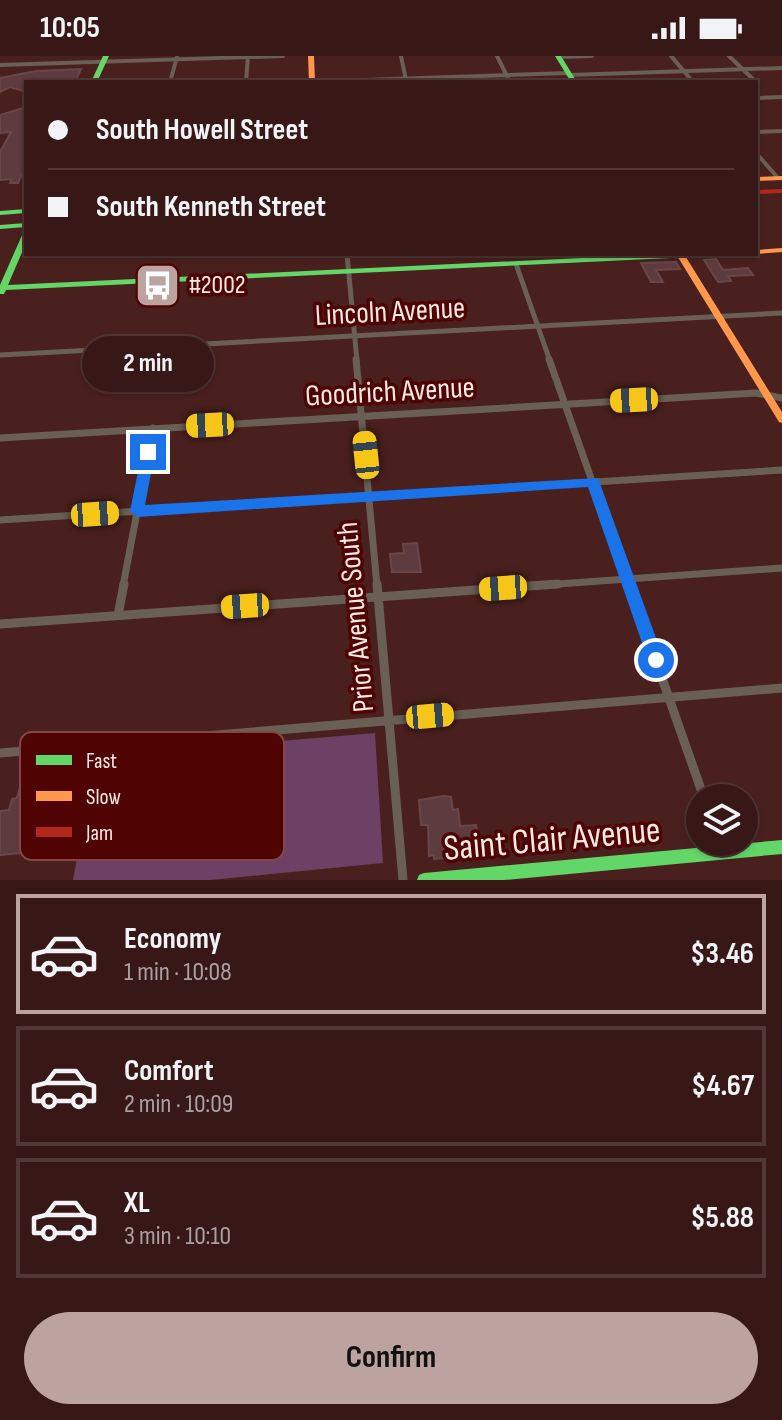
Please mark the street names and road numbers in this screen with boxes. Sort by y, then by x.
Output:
street label: Lincoln Avenue [314,290,466,334]
street label: Goodrich Avenue [304,370,476,414]
street label: Prior Avenue South [330,520,382,714]
street label: Saint Clair Avenue [442,809,662,871]

